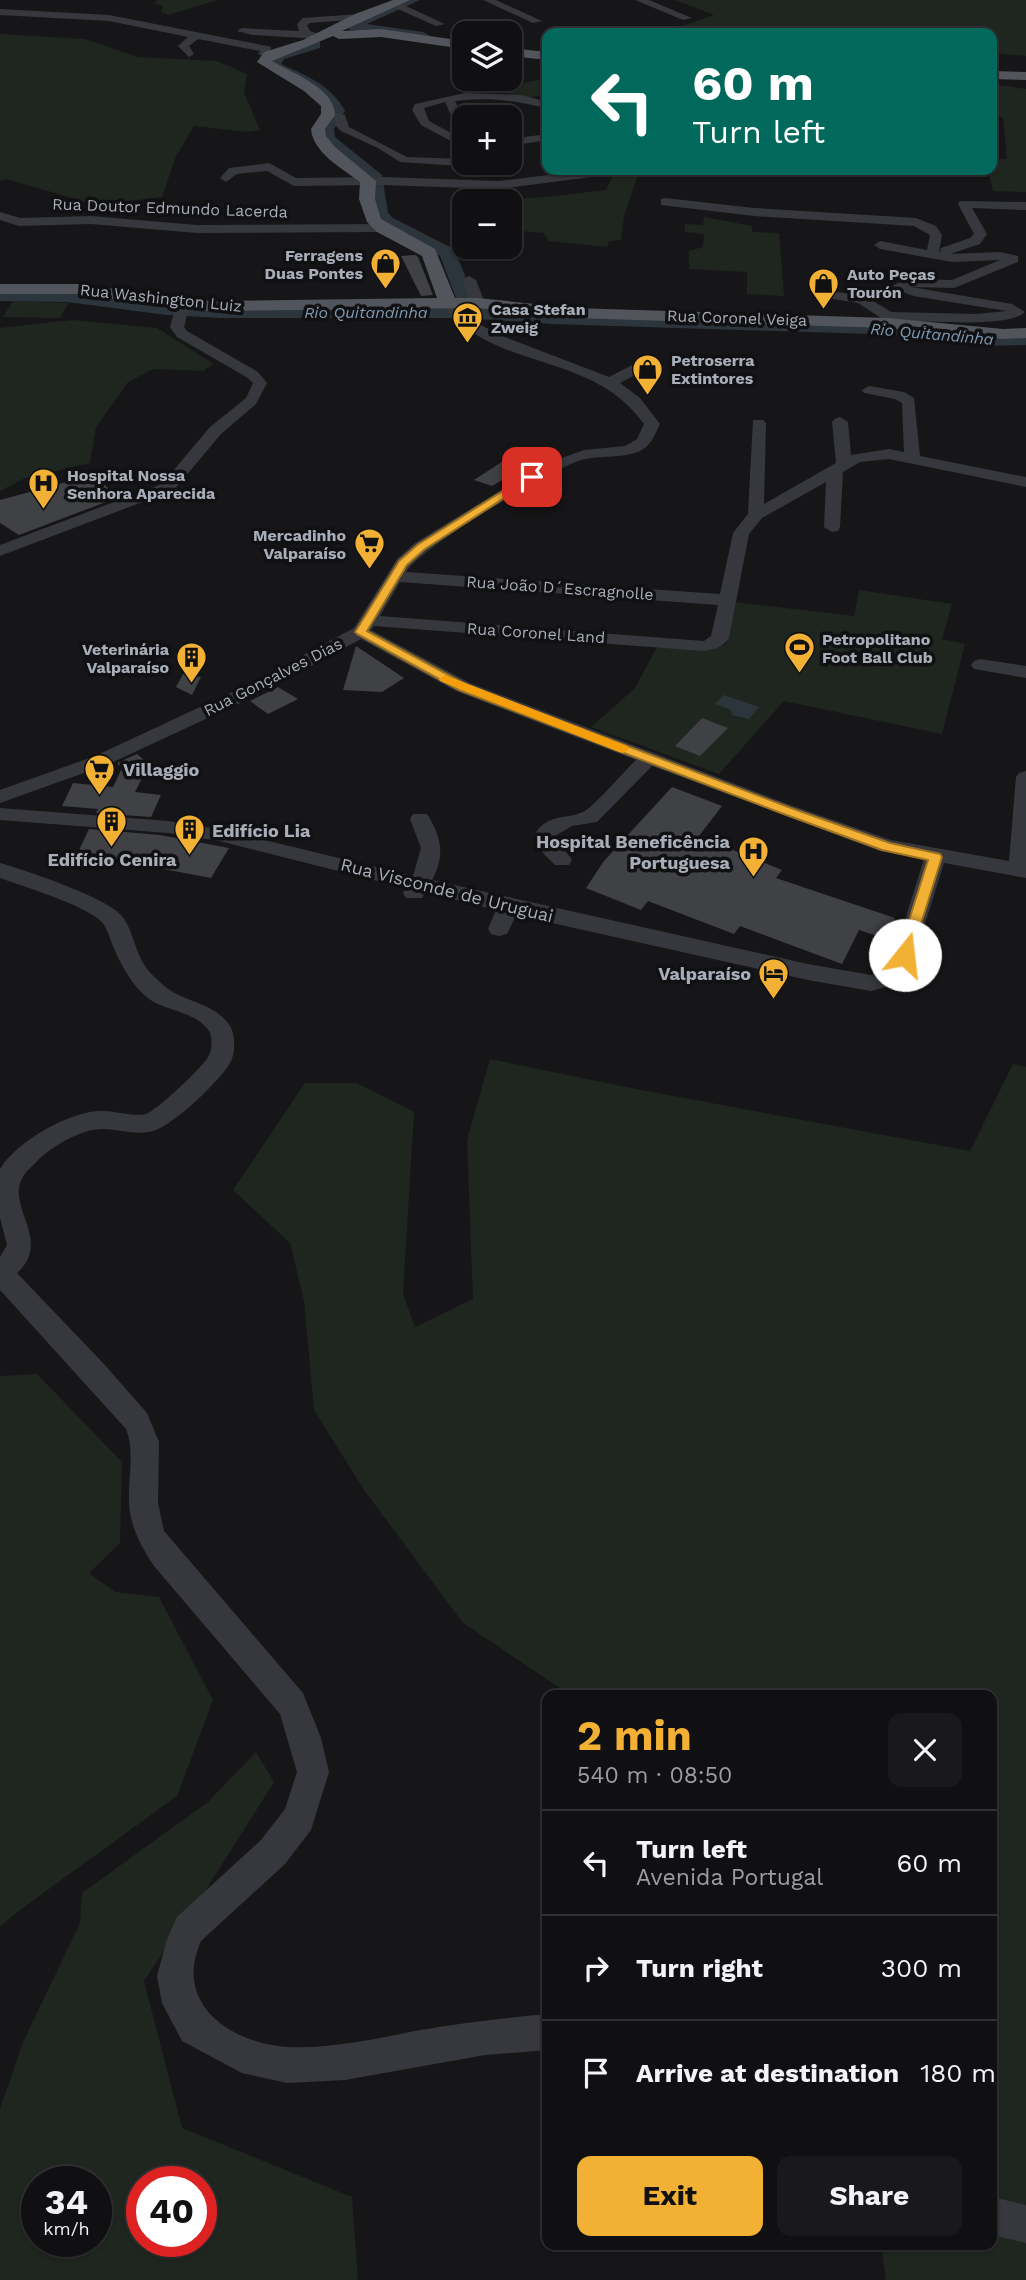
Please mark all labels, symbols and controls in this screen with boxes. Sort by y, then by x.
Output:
map controls [452,21,522,259]
button: layers [452,21,522,91]
text: 60 m [692,54,814,112]
icon: left [577,56,668,147]
button: + [452,105,522,175]
text: Turn left [692,113,825,151]
button: − [452,189,522,259]
street label: Rua Doutor Edmundo Lacerda [52,194,288,222]
place label: Ferragens Duas Pontes [265,246,363,283]
shop icon: Ferragens Duas Pontes [369,247,403,291]
place label: Auto Peças Tourón [847,265,936,302]
shop icon: Auto Peças Tourón [807,266,841,310]
street label: Rua Washington Luiz [79,280,243,316]
place label: Casa Stefan Zweig [491,300,586,337]
museum icon: Casa Stefan Zweig [451,301,485,345]
water label: Rio Quitandinha [304,303,428,322]
street label: Rua Coronel Veiga [667,306,807,330]
water label: Rio Quitandinha [870,319,994,349]
place label: Petroserra Extintores [671,351,755,388]
shop icon: Petroserra Extintores [631,352,665,396]
pin [502,447,562,507]
icon: arrive [513,458,551,496]
place label: Hospital Nossa Senhora Aparecida [67,466,216,503]
hospital icon: Hospital Nossa Senhora Aparecida [27,467,61,511]
place label: Mercadinho Valparaíso [253,526,346,563]
supermarket icon: Mercadinho Valparaíso [352,527,386,571]
street label: Rua João D´Escragnolle [466,572,654,604]
street label: Rua Coronel Land [466,619,606,647]
place label: Petropolitano Foot Ball Club [822,630,933,667]
sports icon: Petropolitano Foot Ball Club [782,631,816,675]
street label: Rua Gonçalves Dias [201,634,345,720]
place label: Veterinária Valparaíso [82,640,170,677]
building icon: Veterinária Valparaíso [175,641,209,685]
supermarket icon: Villaggio [83,752,117,796]
place label: Villaggio [123,759,199,780]
building icon: Edifício Cenira [95,804,129,848]
building icon: Edifício Lia [172,813,206,857]
place label: Edifício Lia [212,820,311,841]
place label: Hospital Beneficência Portuguesa [536,831,731,873]
hospital icon: Hospital Beneficência Portuguesa [736,834,770,878]
place label: Edifício Cenira [48,849,177,870]
street label: Rua Visconde de Uruguai [338,853,556,927]
position arrow [868,918,942,992]
hotel icon: Valparaíso [757,956,791,1000]
place label: Valparaíso [658,963,751,984]
text: 2 min [577,1711,692,1760]
button: close [888,1713,962,1787]
text: 540 m · 08:50 [577,1762,732,1789]
text: Turn left [636,1834,747,1864]
icon: left [577,1844,615,1882]
text: 60 m [896,1848,962,1878]
text: Avenida Portugal [636,1864,823,1891]
icon: right [577,1949,615,1987]
text: Turn right [636,1953,763,1983]
text: 300 m [881,1953,962,1983]
icon: arrive [577,2054,615,2092]
text: Arrive at destination [636,2058,899,2088]
text: 180 m [920,2058,996,2088]
button: Exit [577,2156,763,2236]
button: Share [777,2156,962,2236]
speed limit sign: 40 [126,2166,217,2257]
text: 34 [45,2181,88,2223]
text: km/h [43,2218,90,2239]

